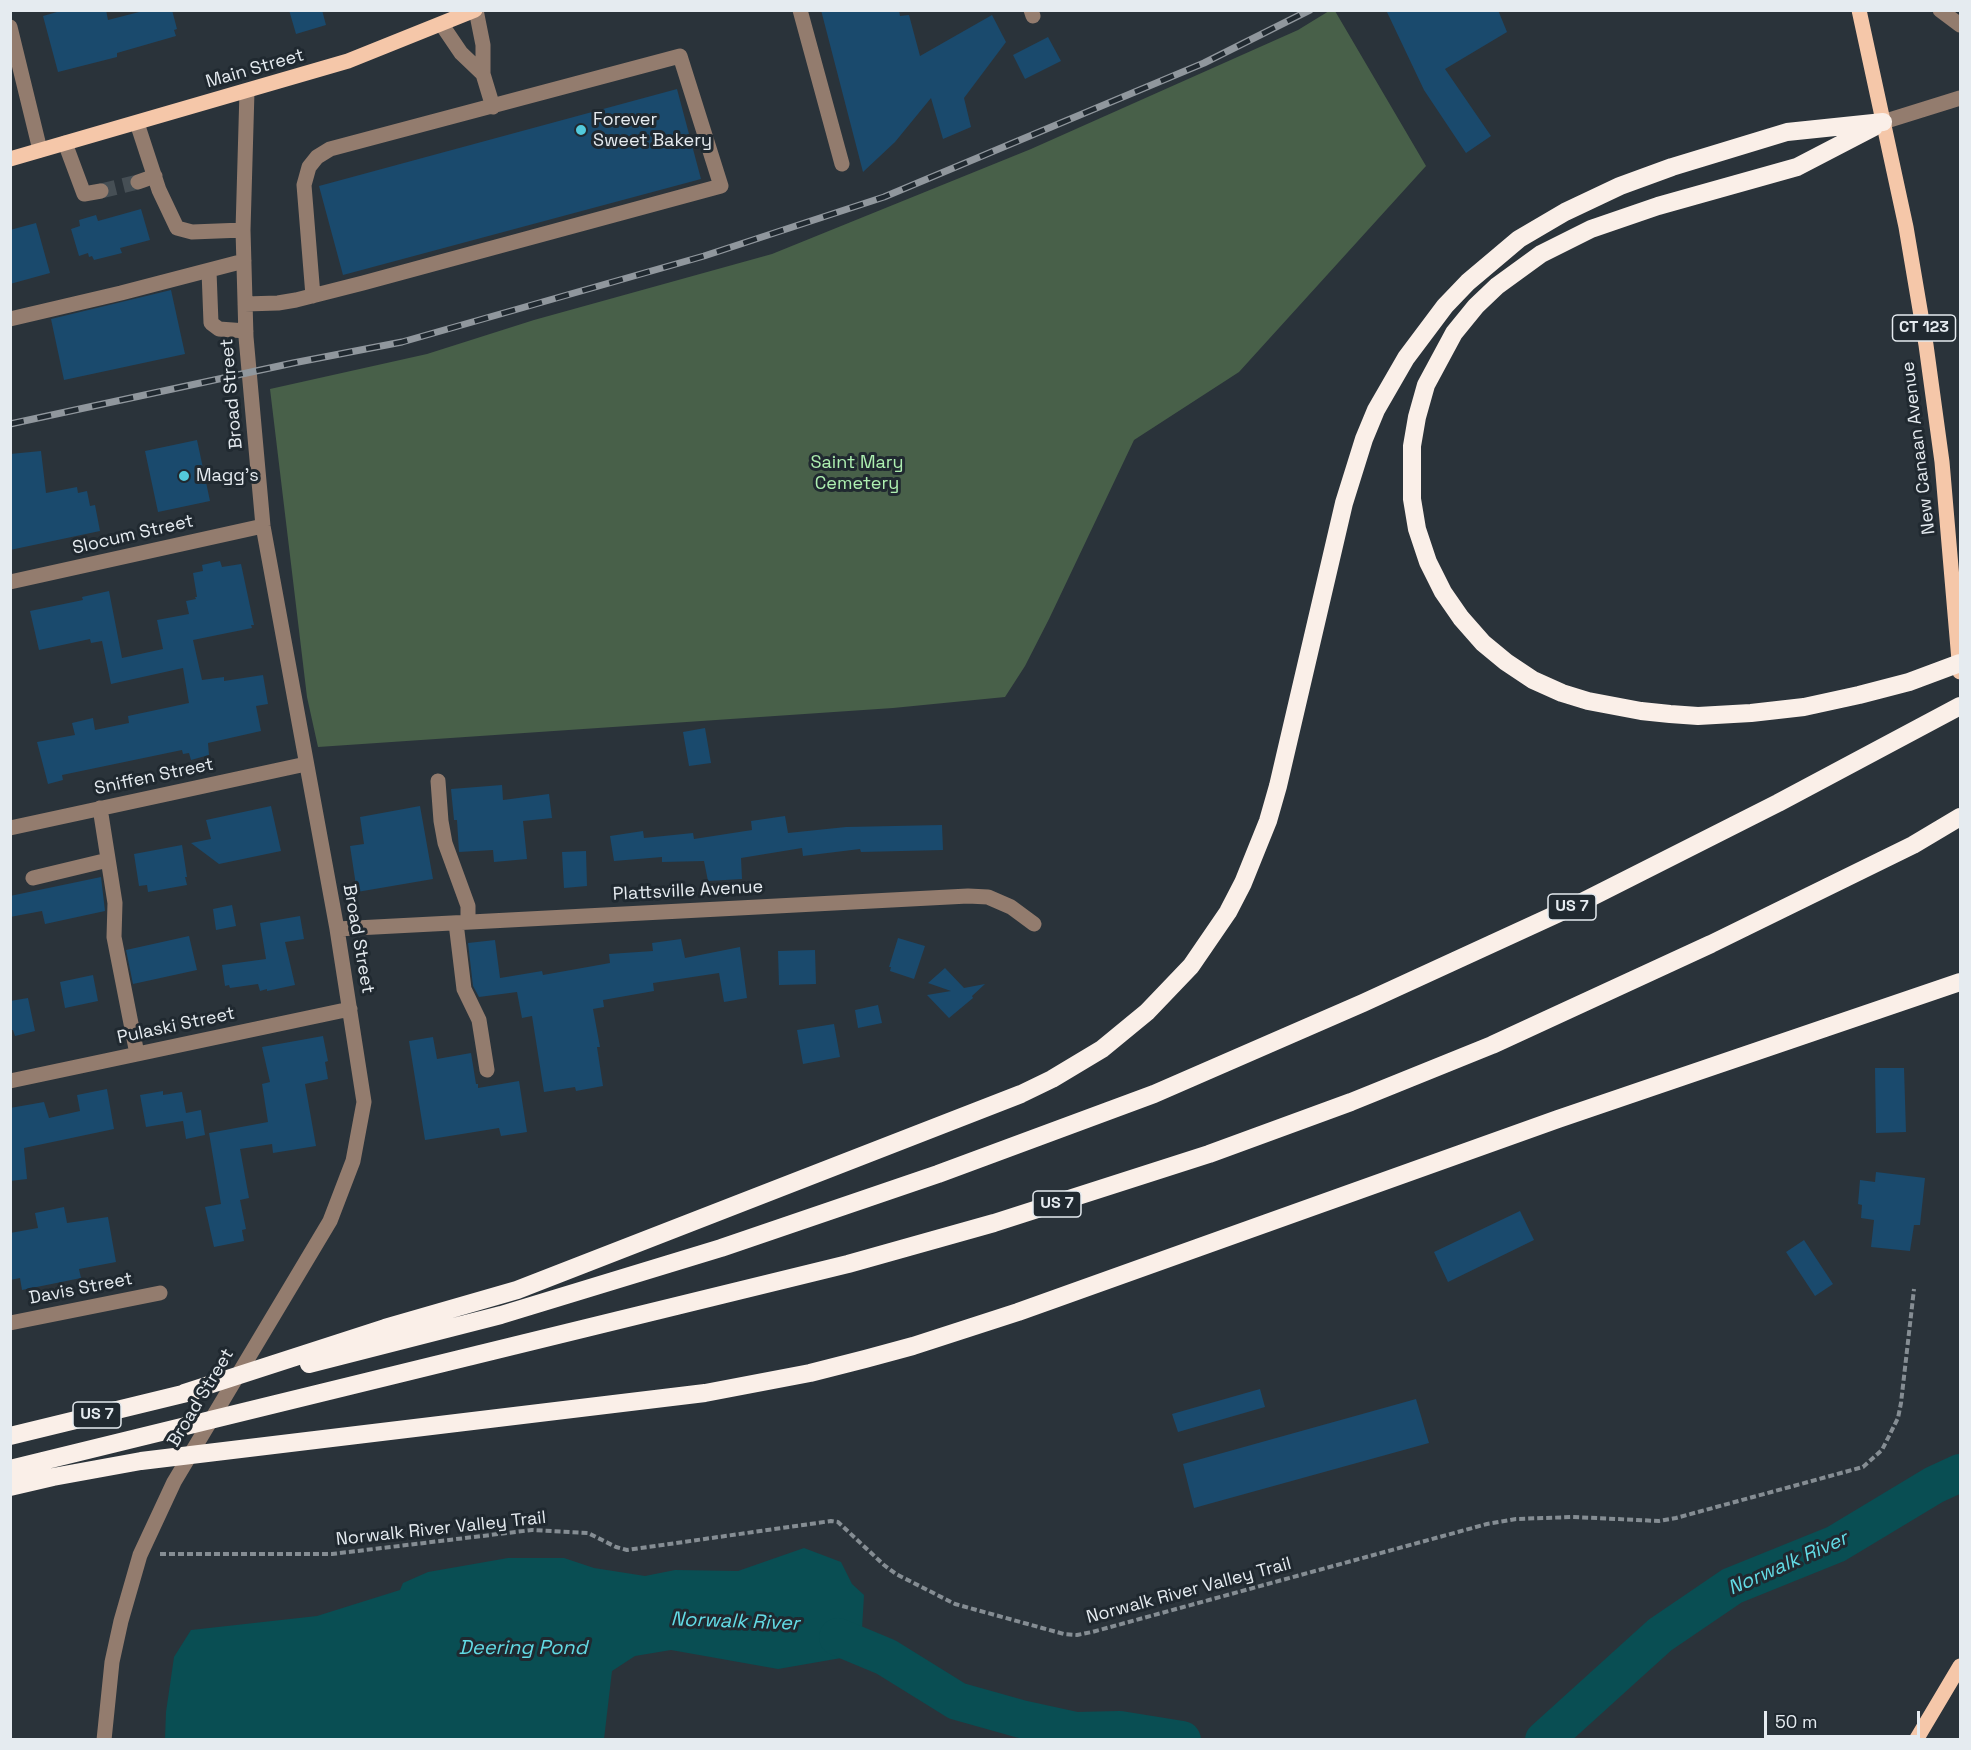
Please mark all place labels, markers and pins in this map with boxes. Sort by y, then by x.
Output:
place label: Forever Sweet Bakery [593,109,712,152]
marker: Forever Sweet Bakery [574,123,588,137]
place label: Magg's [196,465,259,487]
marker: Magg's [177,469,191,483]

